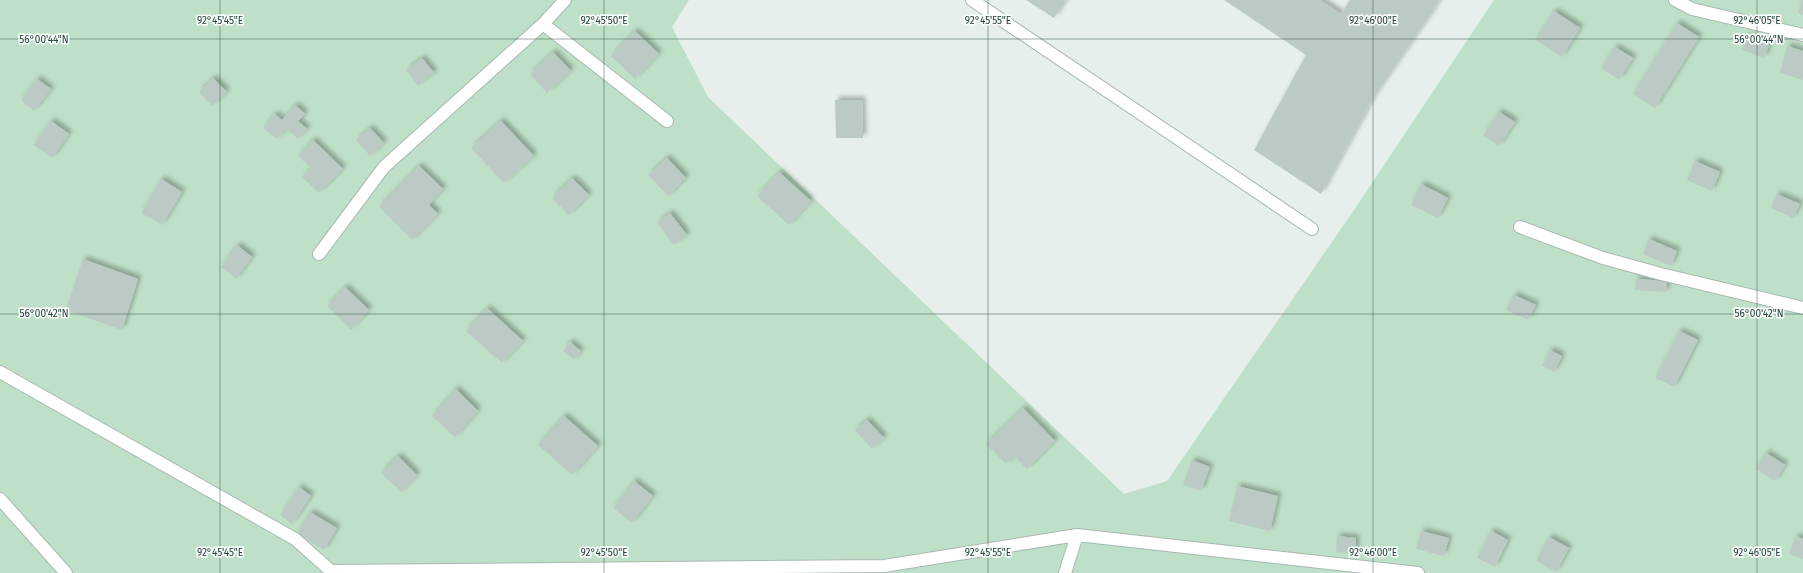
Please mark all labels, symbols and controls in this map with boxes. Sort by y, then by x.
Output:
text: 92°45'45"E [197,15,243,27]
text: 92°45'50"E [580,15,628,27]
text: 92°45'55"E [965,15,1011,27]
text: 92°46'00"E [1349,15,1397,27]
text: 92°46'05"E [1733,15,1781,27]
text: 56°00'44"N [19,34,69,46]
text: 56°00'44"N [1734,34,1784,46]
text: 56°00'42"N [19,308,69,320]
text: 56°00'42"N [1734,308,1784,320]
text: 92°45'45"E [197,547,243,559]
text: 92°45'50"E [580,547,628,559]
text: 92°45'55"E [965,547,1011,559]
text: 92°46'00"E [1349,547,1397,559]
text: 92°46'05"E [1733,547,1781,559]

